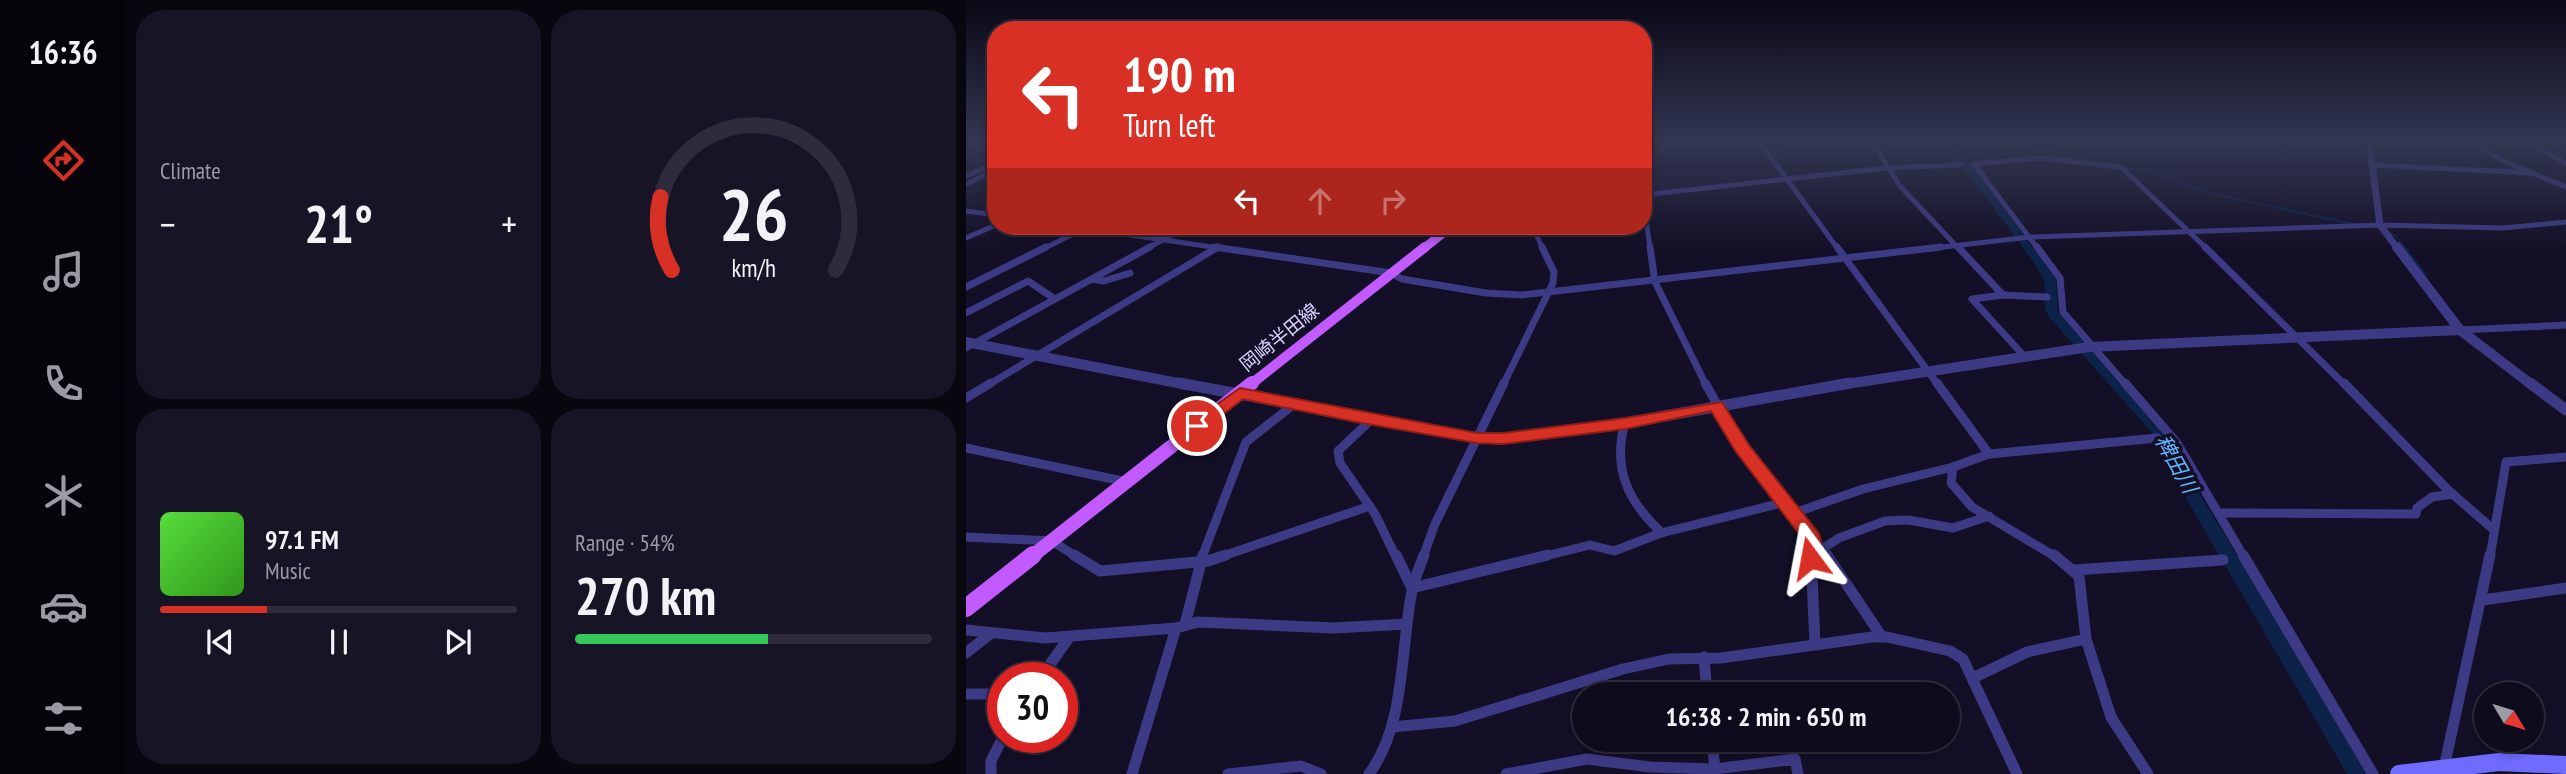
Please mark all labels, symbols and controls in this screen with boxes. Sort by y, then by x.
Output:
text: 16:36 [28,31,98,73]
text: 190 m [1123,42,1236,106]
icon: left [1008,49,1099,140]
text: Turn left [1123,104,1215,146]
icon: directions [39,136,88,185]
text: Climate [160,156,221,185]
text: 26 [719,167,788,261]
icon: left [1228,182,1266,220]
icon: ahead [1301,182,1339,220]
icon: right [1374,182,1412,220]
text: 21° [304,190,373,257]
text: − [160,199,176,248]
text: + [501,199,517,248]
icon: music [39,247,88,296]
text: km/h [731,252,776,284]
street label: 岡崎半田線 [1235,298,1323,376]
icon: phone [39,359,88,408]
pin [1167,396,1227,456]
icon: arrive [1178,407,1216,445]
water label: 稗田川 [2149,430,2204,500]
icon: climate [39,471,88,520]
position arrow [1773,521,1847,595]
text: 97.1 FM [265,523,339,556]
text: Range · 54% [575,528,675,557]
text: Music [265,556,311,585]
text: 270 km [575,562,716,629]
icon: car [39,582,88,631]
icon: previous [201,623,239,661]
icon: pause [320,623,358,661]
icon: next [439,623,477,661]
speed limit sign: 30 [987,662,1078,753]
north arrow [2474,682,2544,752]
map controls [2474,682,2544,752]
icon: filters [39,694,88,743]
text: 16:38 · 2 min · 650 m [1666,700,1866,733]

